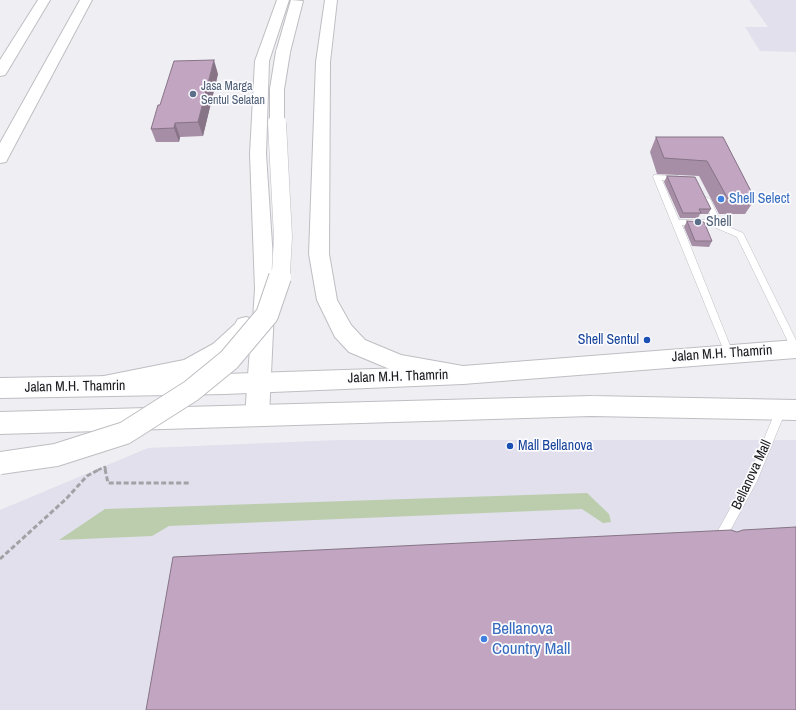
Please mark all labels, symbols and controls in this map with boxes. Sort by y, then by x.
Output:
place label: Jasa Marga Sentul Selatan [201,80,265,108]
marker: Jasa Marga Sentul Selatan [188,89,198,99]
place label: Shell Select [729,191,790,207]
marker: Shell Select [716,194,726,204]
place label: Shell [706,214,732,230]
marker: Shell [693,217,703,227]
place label: Shell Sentul [578,332,639,348]
marker: Shell Sentul [642,335,652,345]
street label: Jalan M.H. Thamrin [671,342,773,366]
street label: Jalan M.H. Thamrin [347,367,449,387]
street label: Jalan M.H. Thamrin [24,378,126,396]
place label: Mall Bellanova [518,438,593,454]
street label: Bellanova Mall [729,438,775,512]
marker: Mall Bellanova [505,441,515,451]
place label: Bellanova Country Mall [492,619,570,659]
marker: Bellanova Country Mall [479,634,489,644]

